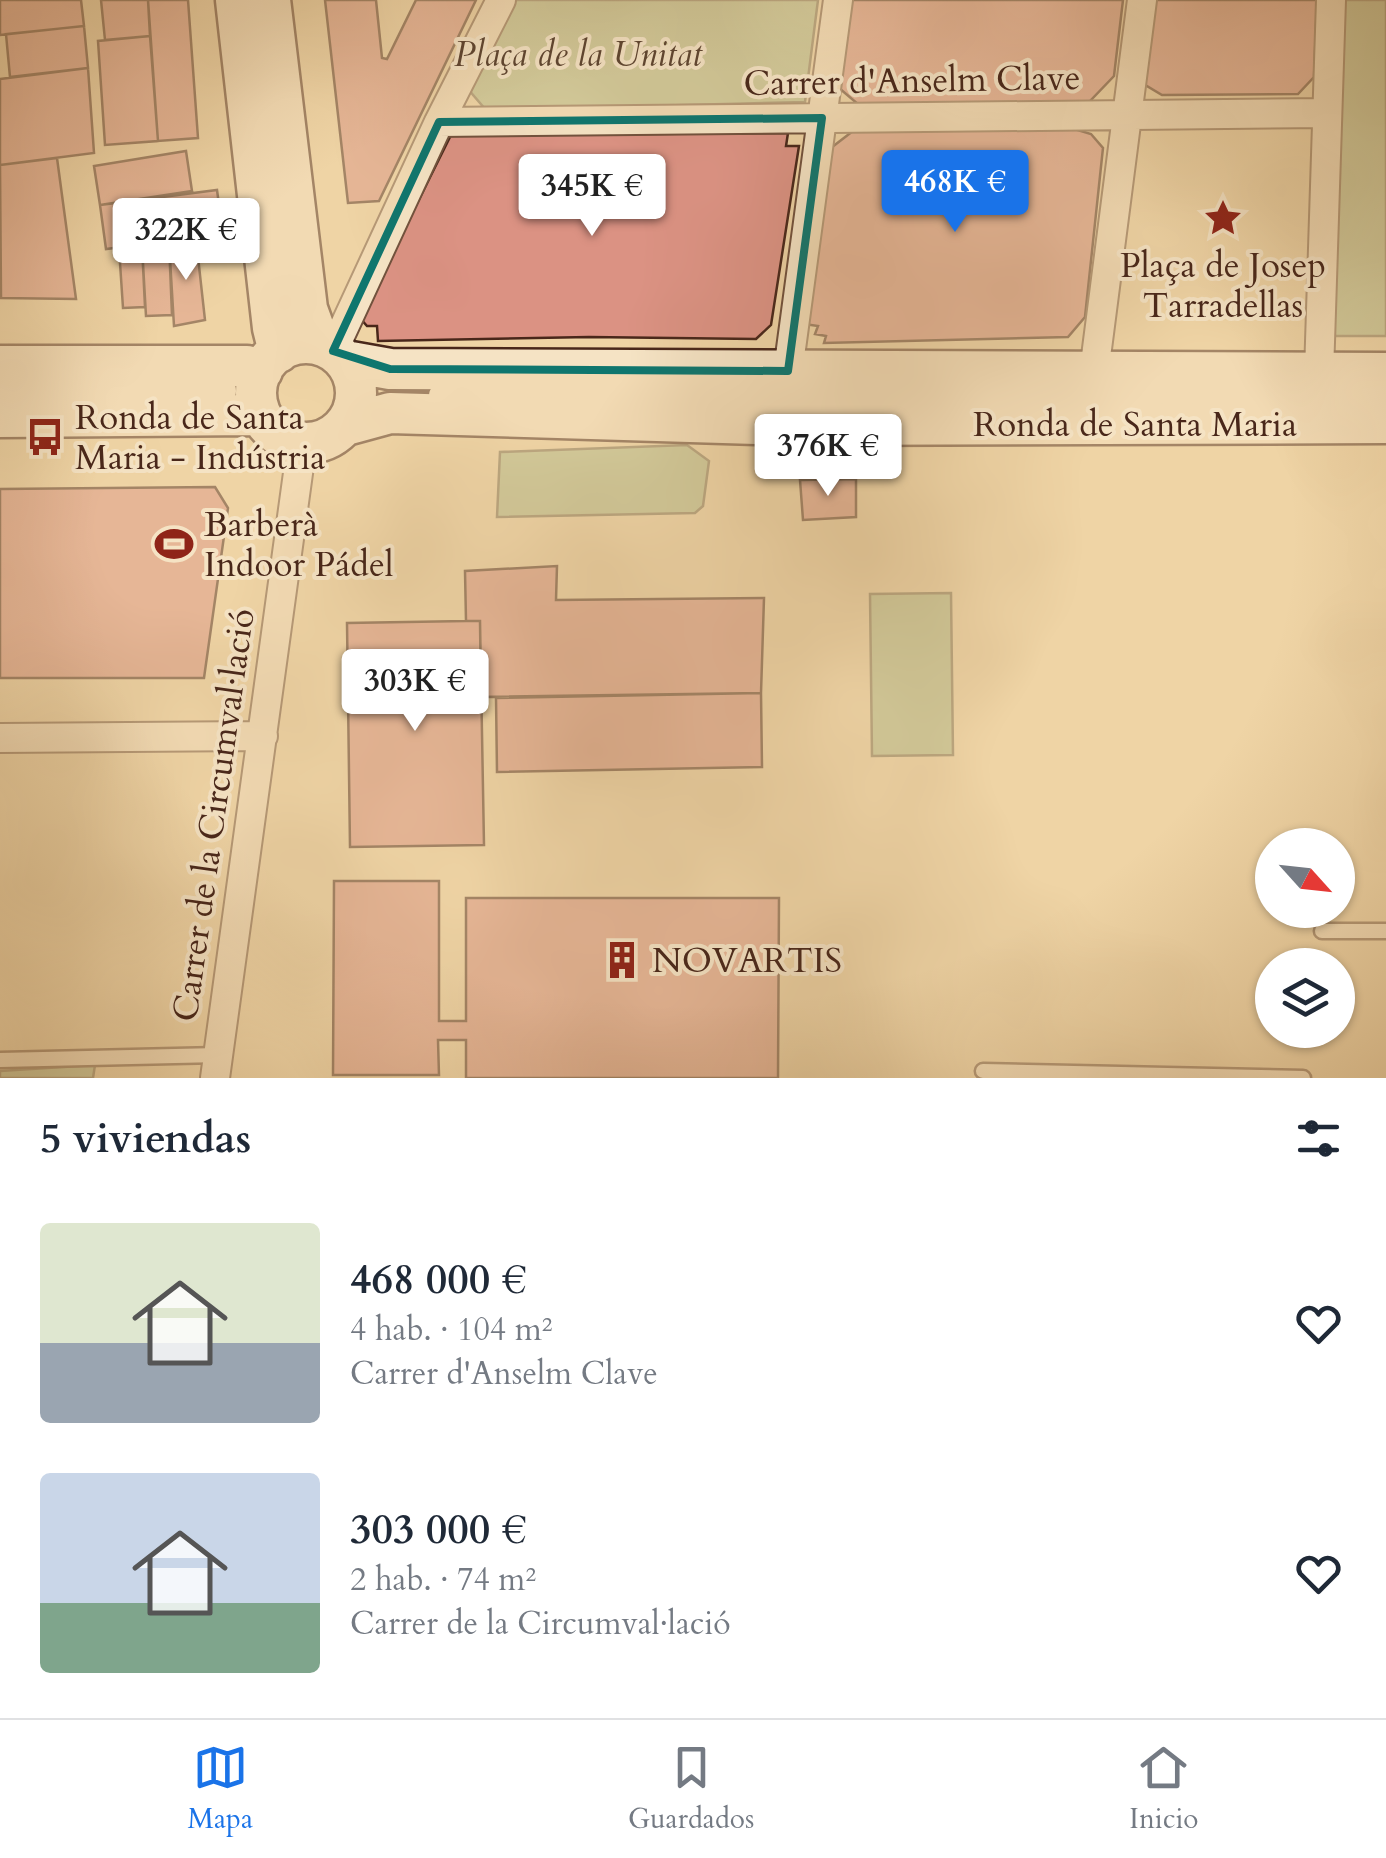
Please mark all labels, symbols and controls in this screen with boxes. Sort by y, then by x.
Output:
park label: Plaça de la Unitat [454,31,703,79]
street label: Carrer d'Anselm Clave [743,54,1081,108]
pin: 468K € [874,150,1036,235]
pin: 345K € [511,154,673,239]
text: 468K € [904,160,1006,204]
text: 345K € [541,164,643,208]
place icon: Plaça de Josep Tarradellas [1202,197,1244,239]
pin: 322K € [105,198,267,283]
text: 322K € [135,208,237,252]
place label: Plaça de Josep Tarradellas [1120,242,1326,330]
place label: Ronda de Santa Maria - Indústria [75,394,325,482]
street label: Ronda de Santa Maria [973,401,1297,449]
pin: 376K € [747,414,909,499]
bus stop icon: Ronda de Santa Maria - Indústria [24,416,66,458]
text: 376K € [777,424,879,468]
place label: Barberà Indoor Pádel [204,501,394,589]
sports icon: Barberà Indoor Pádel [153,523,195,565]
street label: Carrer de la Circumval·lació [161,606,267,1025]
pin: 303K € [334,649,496,734]
text: 303K € [364,659,466,703]
north arrow [1255,828,1355,928]
map controls [1255,828,1355,1048]
place label: NOVARTIS [652,937,842,985]
building icon: NOVARTIS [601,939,643,981]
button: layers [1255,948,1355,1048]
text: 5 viviendas [40,1110,251,1167]
icon: filters [1291,1111,1346,1166]
text: 468 000 € [350,1251,527,1308]
icon: home [120,1263,240,1383]
icon: heart [1291,1296,1346,1351]
text: 4 hab. · 104 m² [350,1308,553,1352]
text: Carrer d'Anselm Clave [350,1352,658,1396]
text: 303 000 € [350,1501,527,1558]
icon: home [120,1513,240,1633]
icon: heart [1291,1546,1346,1601]
text: 2 hab. · 74 m² [350,1558,536,1602]
text: Carrer de la Circumval·lació [350,1602,731,1646]
tab: Mapa [188,1740,253,1838]
tab: Guardados [628,1740,754,1838]
tab: Inicio [1129,1740,1198,1838]

